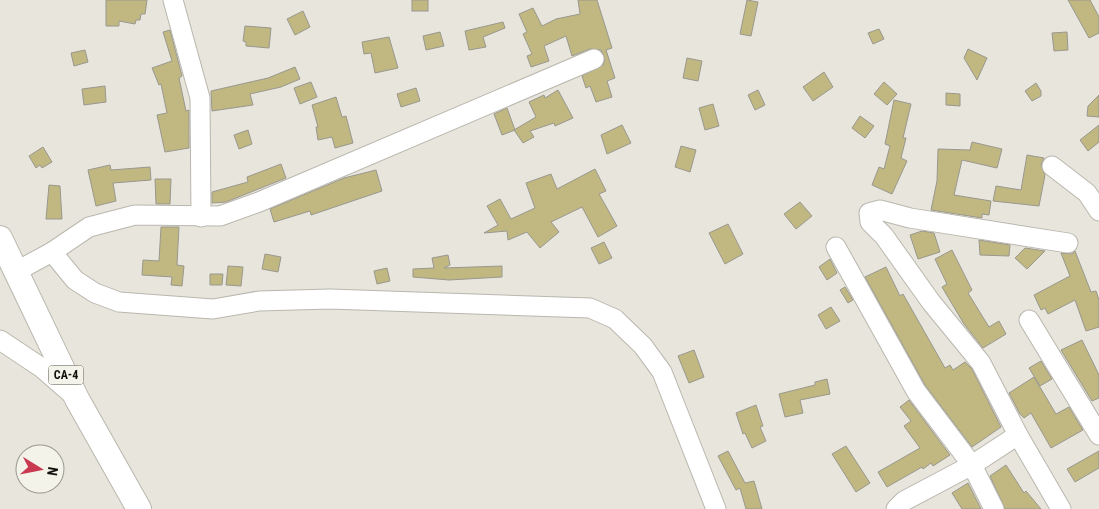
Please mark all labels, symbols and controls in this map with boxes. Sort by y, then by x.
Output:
road number: CA-4 [48,366,84,384]
north arrow [15,444,65,494]
text: N [44,466,61,477]

